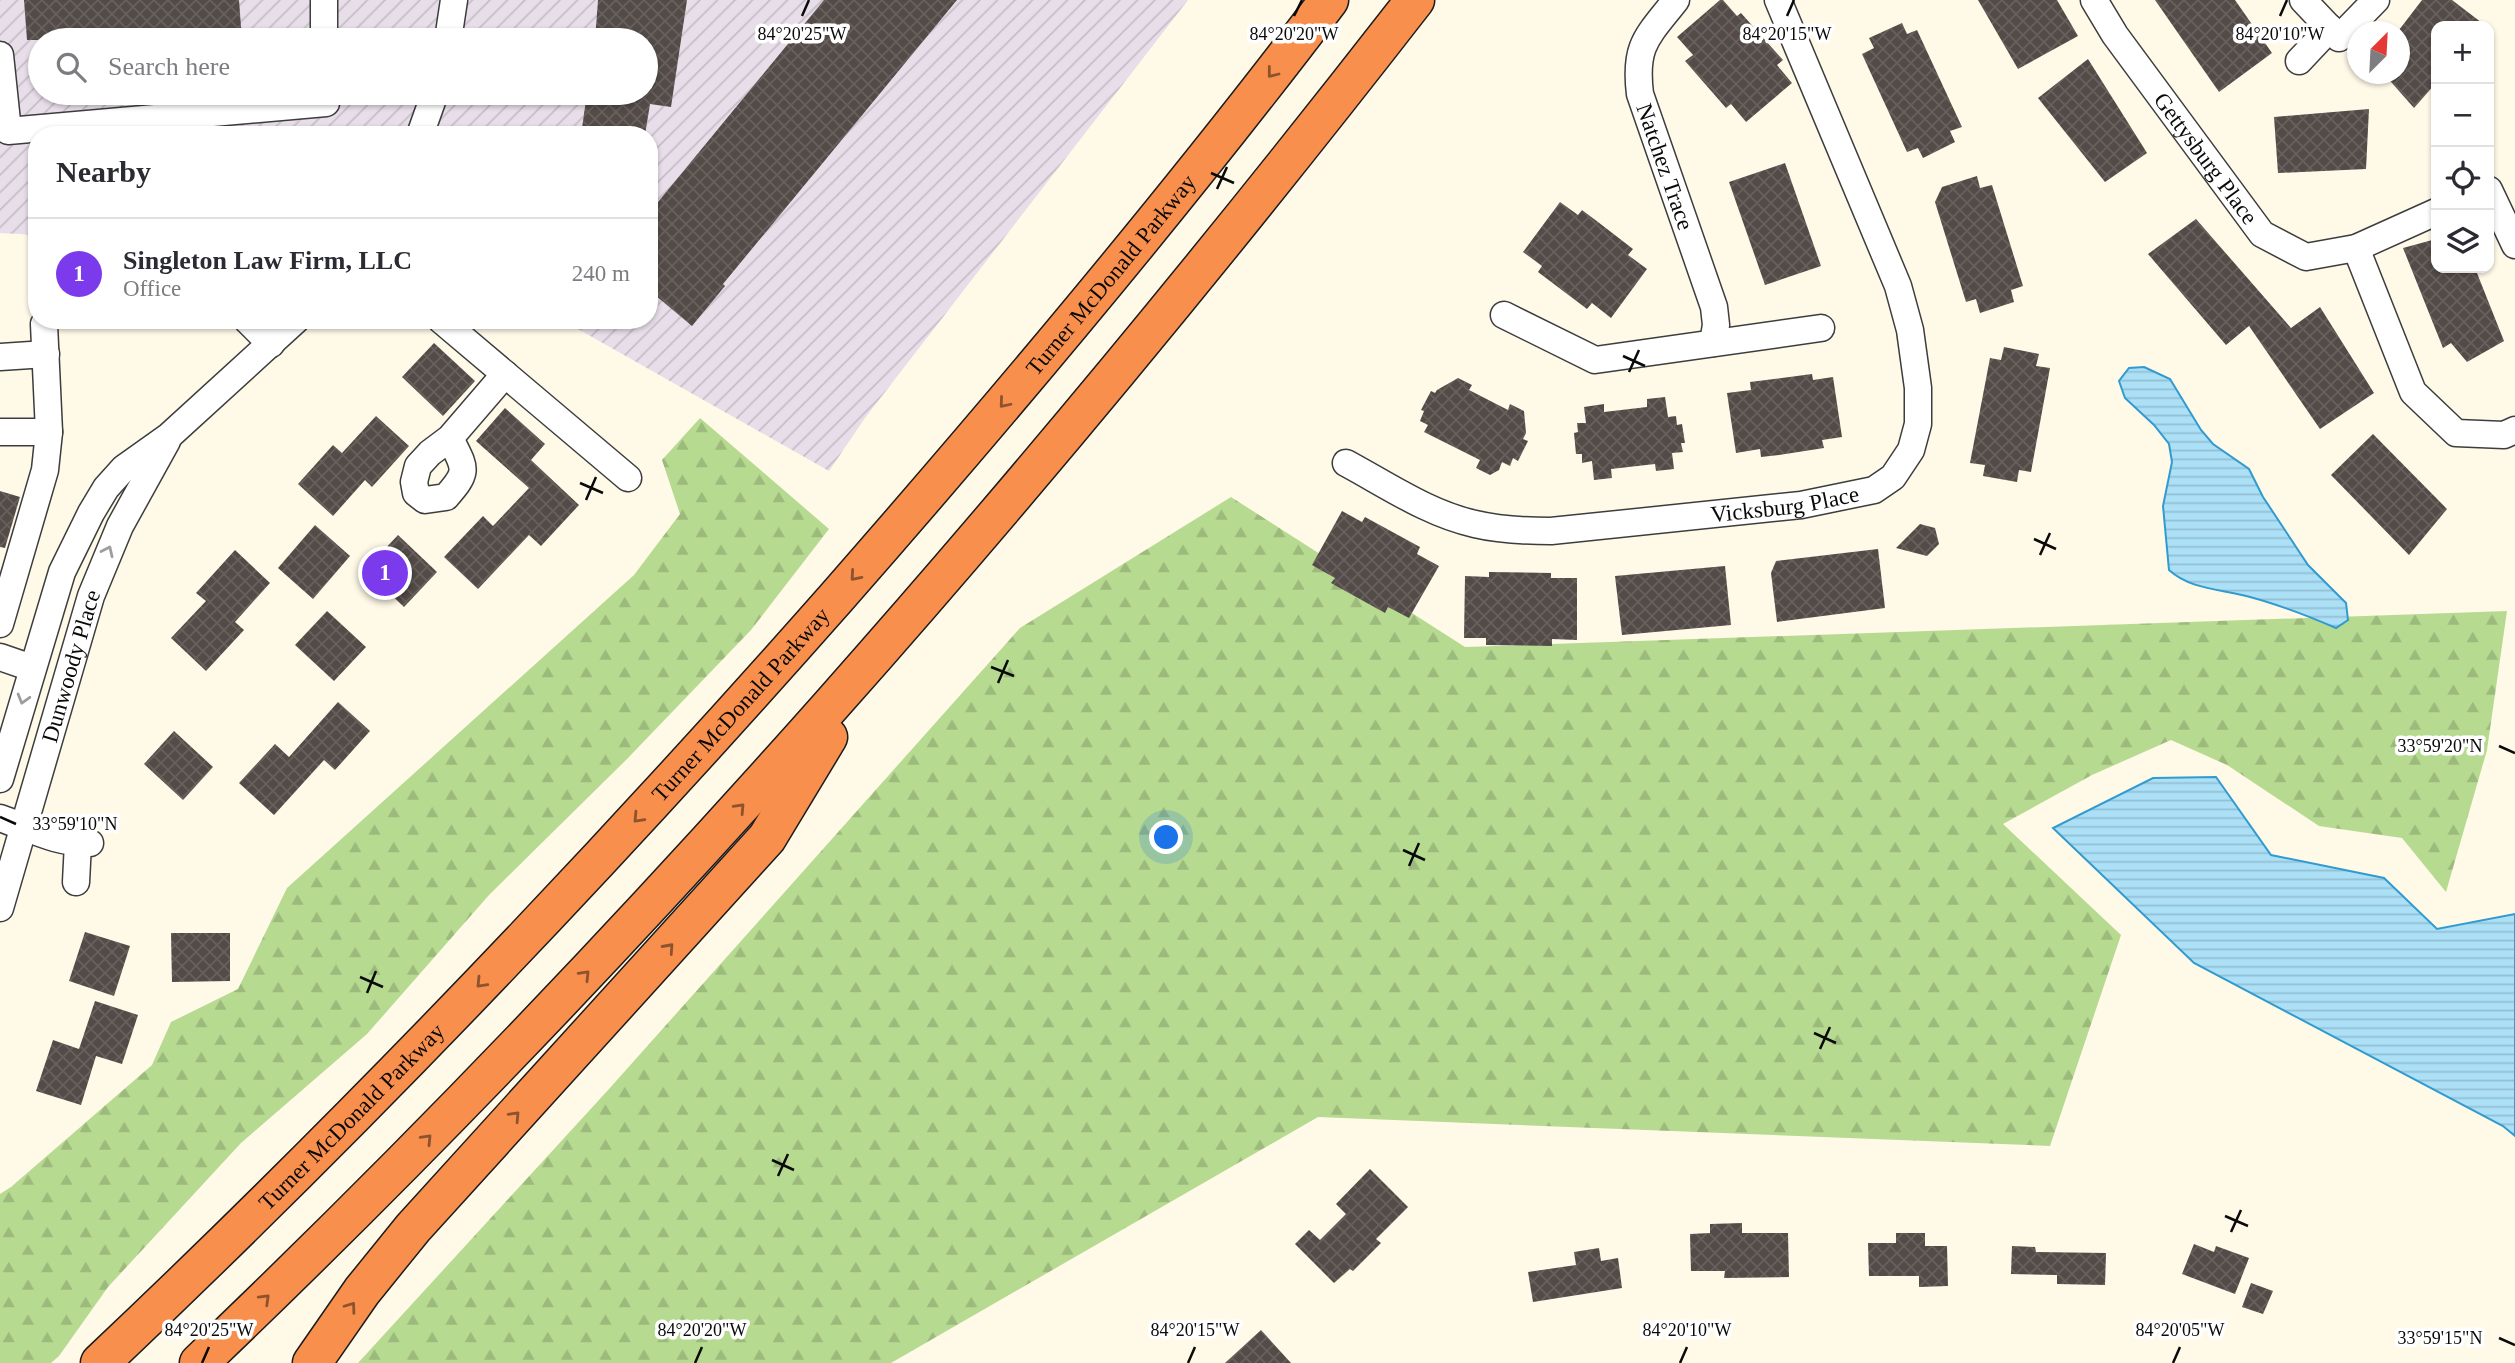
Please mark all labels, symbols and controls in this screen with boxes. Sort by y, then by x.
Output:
north arrow [2347,21,2410,84]
map controls [2431,21,2494,273]
button: + [2431,21,2494,84]
text: 84°20'25"W [758,24,846,44]
text: 84°20'20"W [1250,24,1338,44]
text: 84°20'15"W [1743,24,1831,44]
text: 84°20'10"W [2236,24,2324,44]
search box [28,28,658,105]
icon: search [52,48,90,86]
text: Search here [108,52,230,81]
one-way arrow [1268,66,1281,78]
button: − [2431,84,2494,147]
street label: Gettysburg Place [2149,87,2263,229]
street label: Natchez Trace [1632,100,1699,233]
button: locate [2431,147,2494,210]
text: Nearby [56,155,151,188]
street label: Turner McDonald Parkway [1021,169,1201,380]
button: layers [2431,210,2494,273]
text: Singleton Law Firm, LLC [123,246,412,275]
text: 1 [73,261,85,286]
text: 240 m [572,261,630,286]
text: Office [123,276,181,301]
one-way arrow [999,396,1012,408]
street label: Vicksburg Place [1709,481,1861,527]
one-way arrow [100,545,114,558]
pin: 1 [362,547,408,599]
one-way arrow [851,568,863,581]
street label: Dunwoody Place [36,586,105,745]
street label: Turner McDonald Parkway [647,602,835,806]
one-way arrow [17,693,32,705]
text: 33°59'20"N [2398,736,2482,756]
one-way arrow [732,803,744,816]
one-way arrow [633,810,646,823]
text: 33°59'10"N [33,814,117,834]
your location [1149,820,1183,854]
one-way arrow [661,943,673,956]
one-way arrow [576,970,589,983]
one-way arrow [477,975,490,988]
street label: Turner McDonald Parkway [254,1018,449,1215]
one-way arrow [507,1111,519,1124]
one-way arrow [419,1134,432,1147]
one-way arrow [257,1294,270,1307]
one-way arrow [343,1302,355,1315]
text: 84°20'25"W [165,1320,253,1340]
text: 84°20'20"W [658,1320,746,1340]
text: 84°20'15"W [1151,1320,1239,1340]
text: 84°20'10"W [1643,1320,1731,1340]
text: 84°20'05"W [2136,1320,2224,1340]
text: 33°59'15"N [2398,1328,2482,1348]

